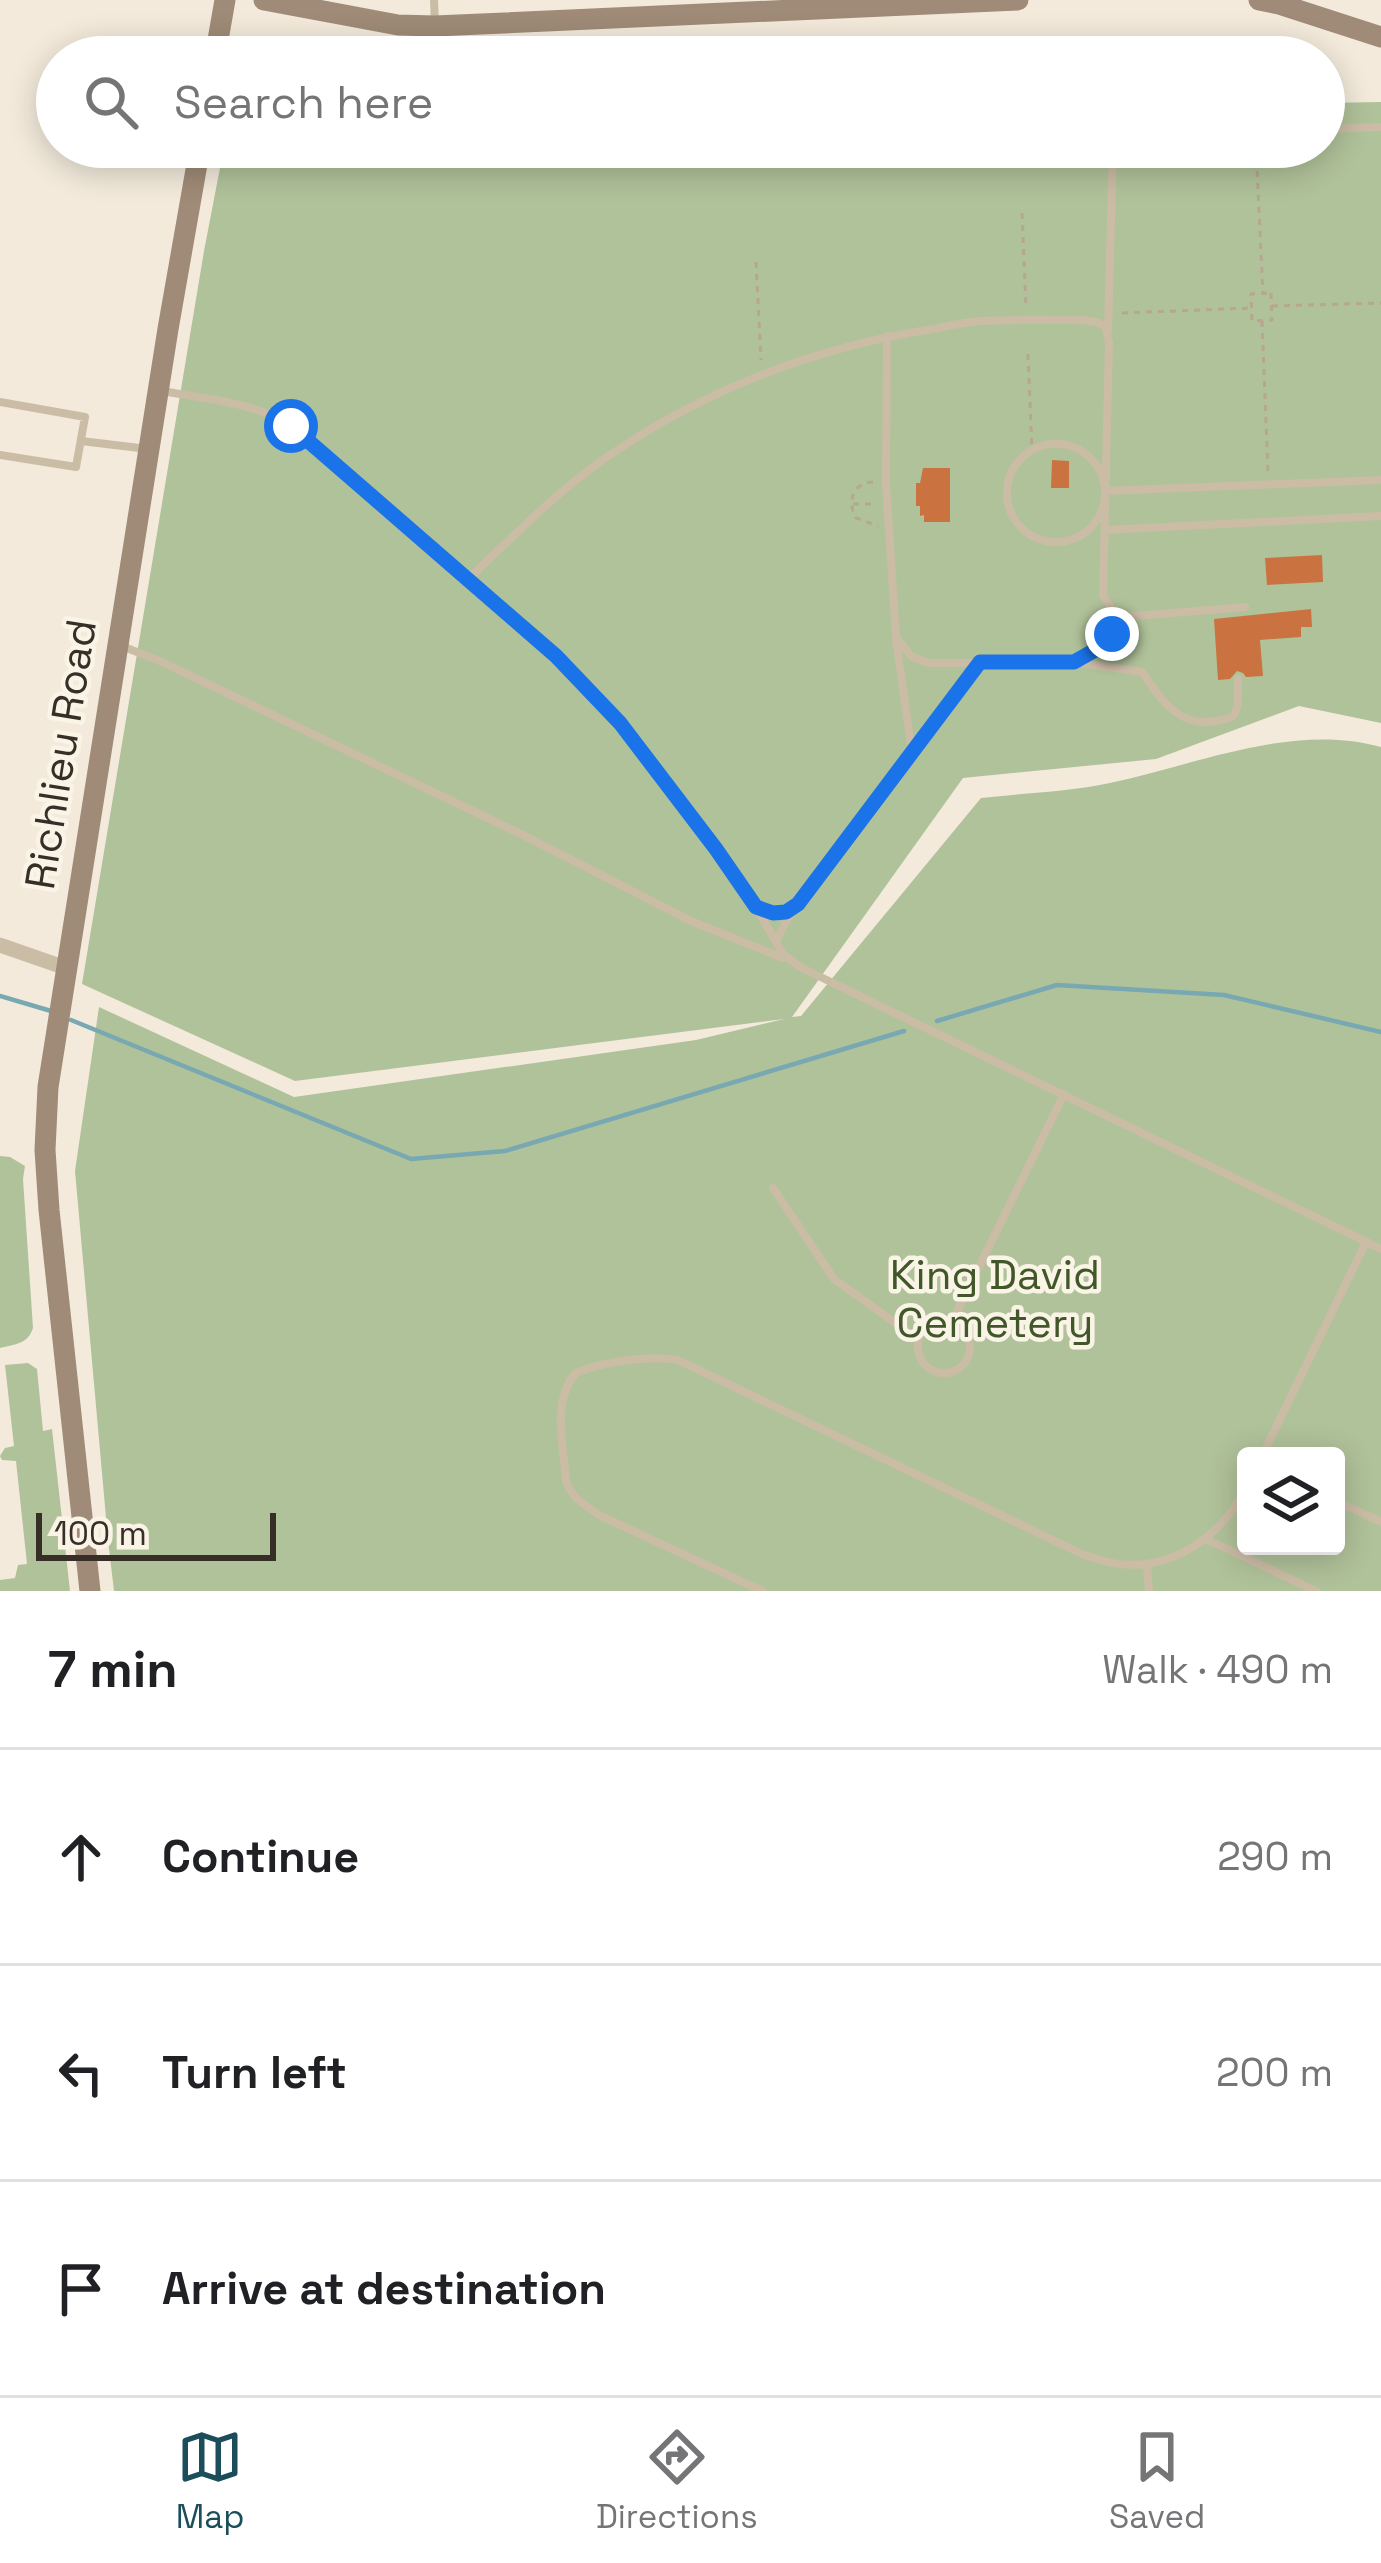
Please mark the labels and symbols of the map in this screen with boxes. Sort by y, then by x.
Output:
route start [264,399,318,453]
route end [1085,607,1139,661]
street label: Richlieu Road [13,615,108,893]
park label: King David Cemetery [890,1248,1100,1349]
scale bar [36,1507,276,1560]

